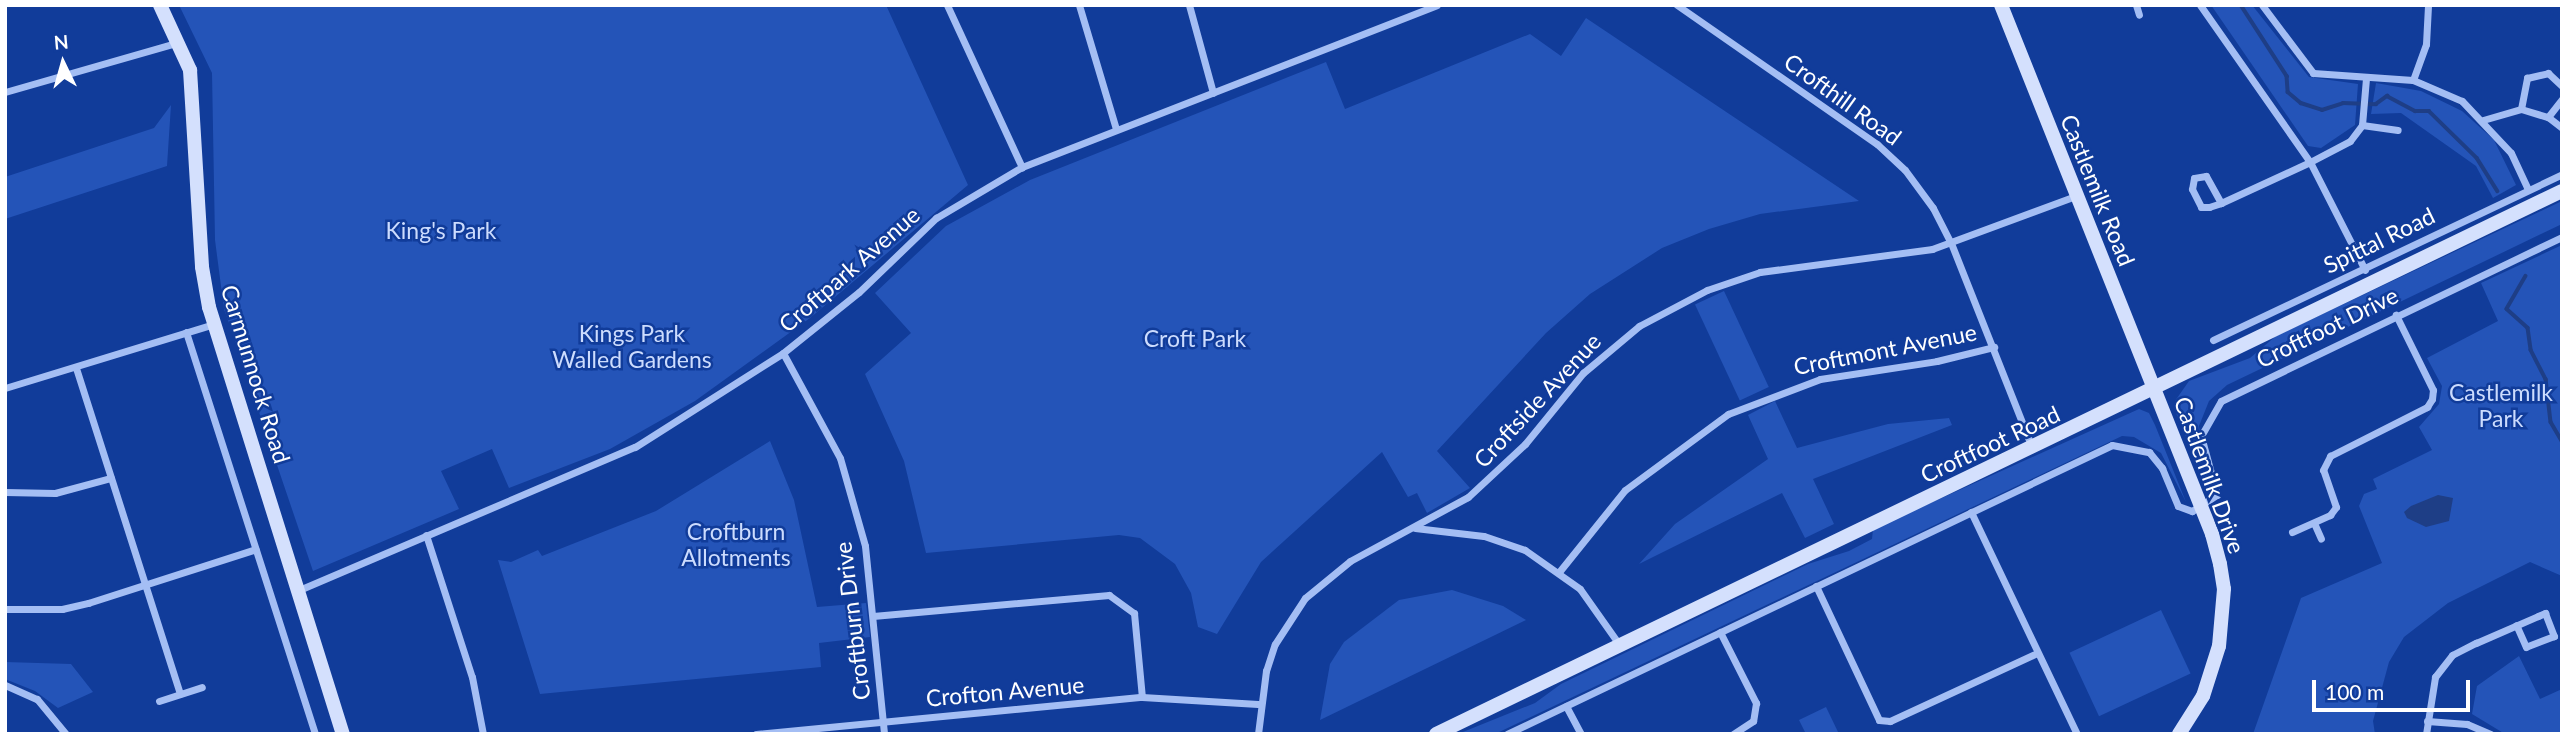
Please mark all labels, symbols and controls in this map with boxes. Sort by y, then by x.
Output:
north arrow [28,28,98,98]
text: N [53,29,69,54]
street label: Crofthill Road [1779,47,1907,151]
street label: Castlemilk Road [2055,110,2141,270]
street label: Croftpark Avenue [773,200,925,338]
street label: Spittal Road [2319,201,2439,279]
park label: King's Park [386,216,496,244]
street label: Carmunnock Road [216,281,296,467]
street label: Croftfoot Drive [2252,281,2402,373]
street label: Croftmont Avenue [1791,318,1979,380]
park label: Kings Park Walled Gardens [552,319,712,373]
park label: Croft Park [1144,324,1246,352]
street label: Croftside Avenue [1467,327,1607,473]
park label: Castlemilk Park [2449,378,2553,432]
street label: Castlemilk Drive [2169,393,2251,557]
street label: Croftfoot Road [1916,400,2064,488]
park label: Croftburn Allotments [681,517,791,571]
street label: Croftburn Drive [829,540,875,702]
scale bar [2315,666,2472,710]
street label: Crofton Avenue [924,670,1086,712]
text: 100 m [2325,679,2384,704]

